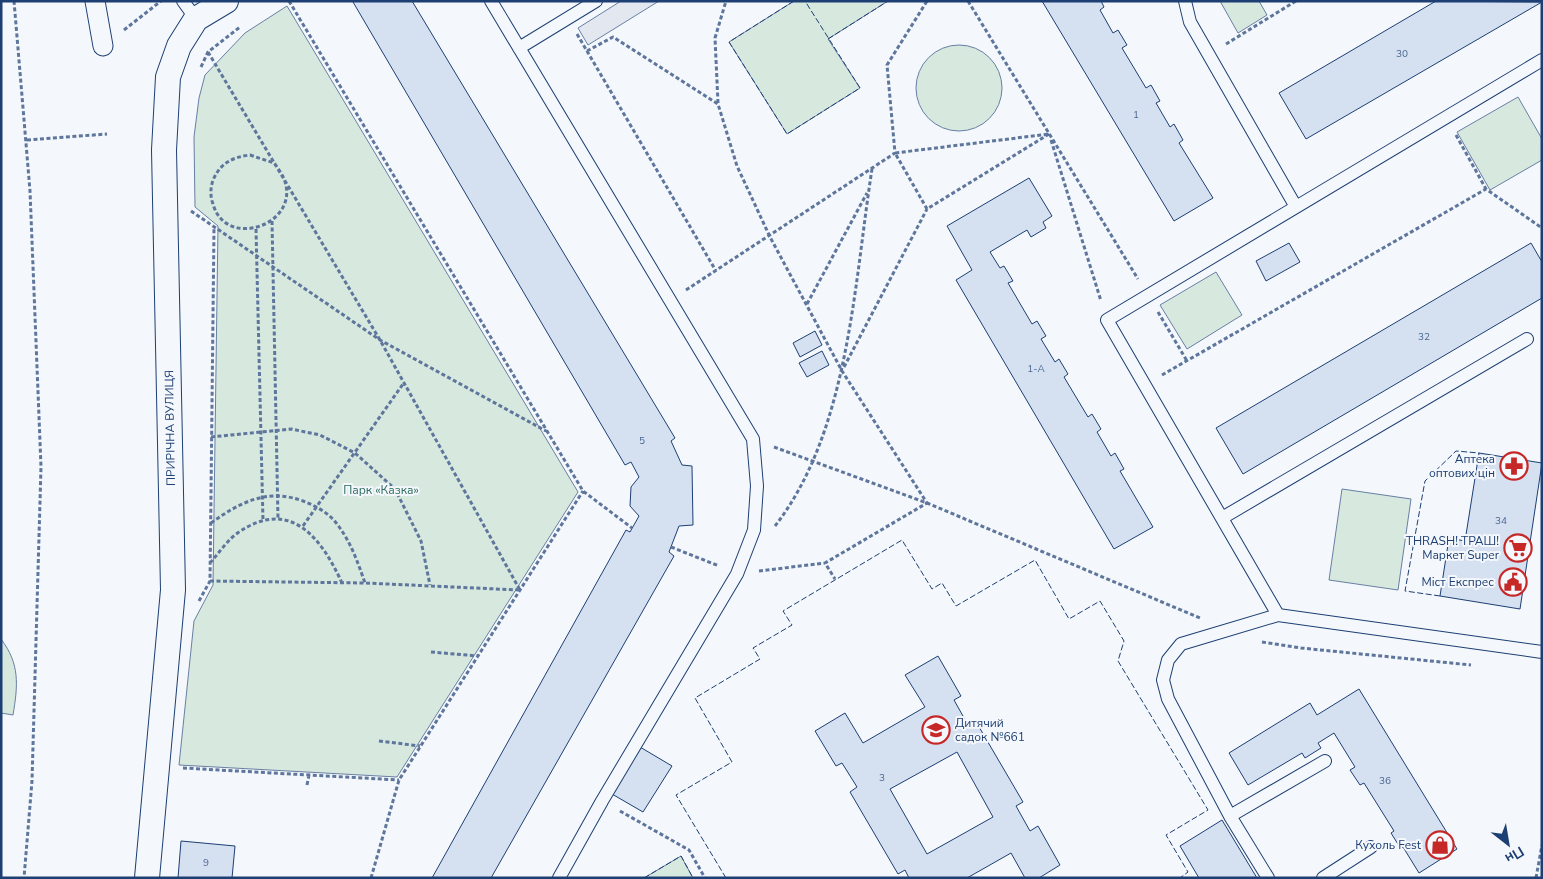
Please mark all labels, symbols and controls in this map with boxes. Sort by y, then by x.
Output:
house number: 30 [1396,47,1408,61]
house number: 1 [1133,108,1139,122]
house number: 32 [1418,330,1430,344]
house number: 1-А [1027,362,1045,376]
street label: ПРИРІЧНА ВУЛИЦЯ [161,370,179,486]
house number: 5 [639,434,645,448]
place label: Аптека оптових цін [1429,451,1495,481]
pharmacy icon: Аптека оптових цін [1499,451,1529,481]
park label: Парк «Казка» [343,482,419,498]
house number: 34 [1495,514,1507,528]
place label: THRASH! ТРАШ! Маркет Super [1406,533,1500,563]
supermarket icon: THRASH! ТРАШ! Маркет Super [1503,533,1533,563]
public building icon: Міст Експрес [1498,567,1528,597]
place label: Міст Експрес [1421,574,1494,590]
school or university icon: Дитячий садок №661 [921,715,951,745]
place label: Дитячий садок №661 [955,715,1025,745]
house number: 3 [879,771,885,785]
house number: 36 [1379,774,1391,788]
north arrow [1483,819,1533,869]
shop icon: Кухоль Fest [1425,830,1455,860]
place label: Кухоль Fest [1355,837,1422,853]
text: Пн [1501,842,1528,868]
house number: 9 [203,856,209,870]

